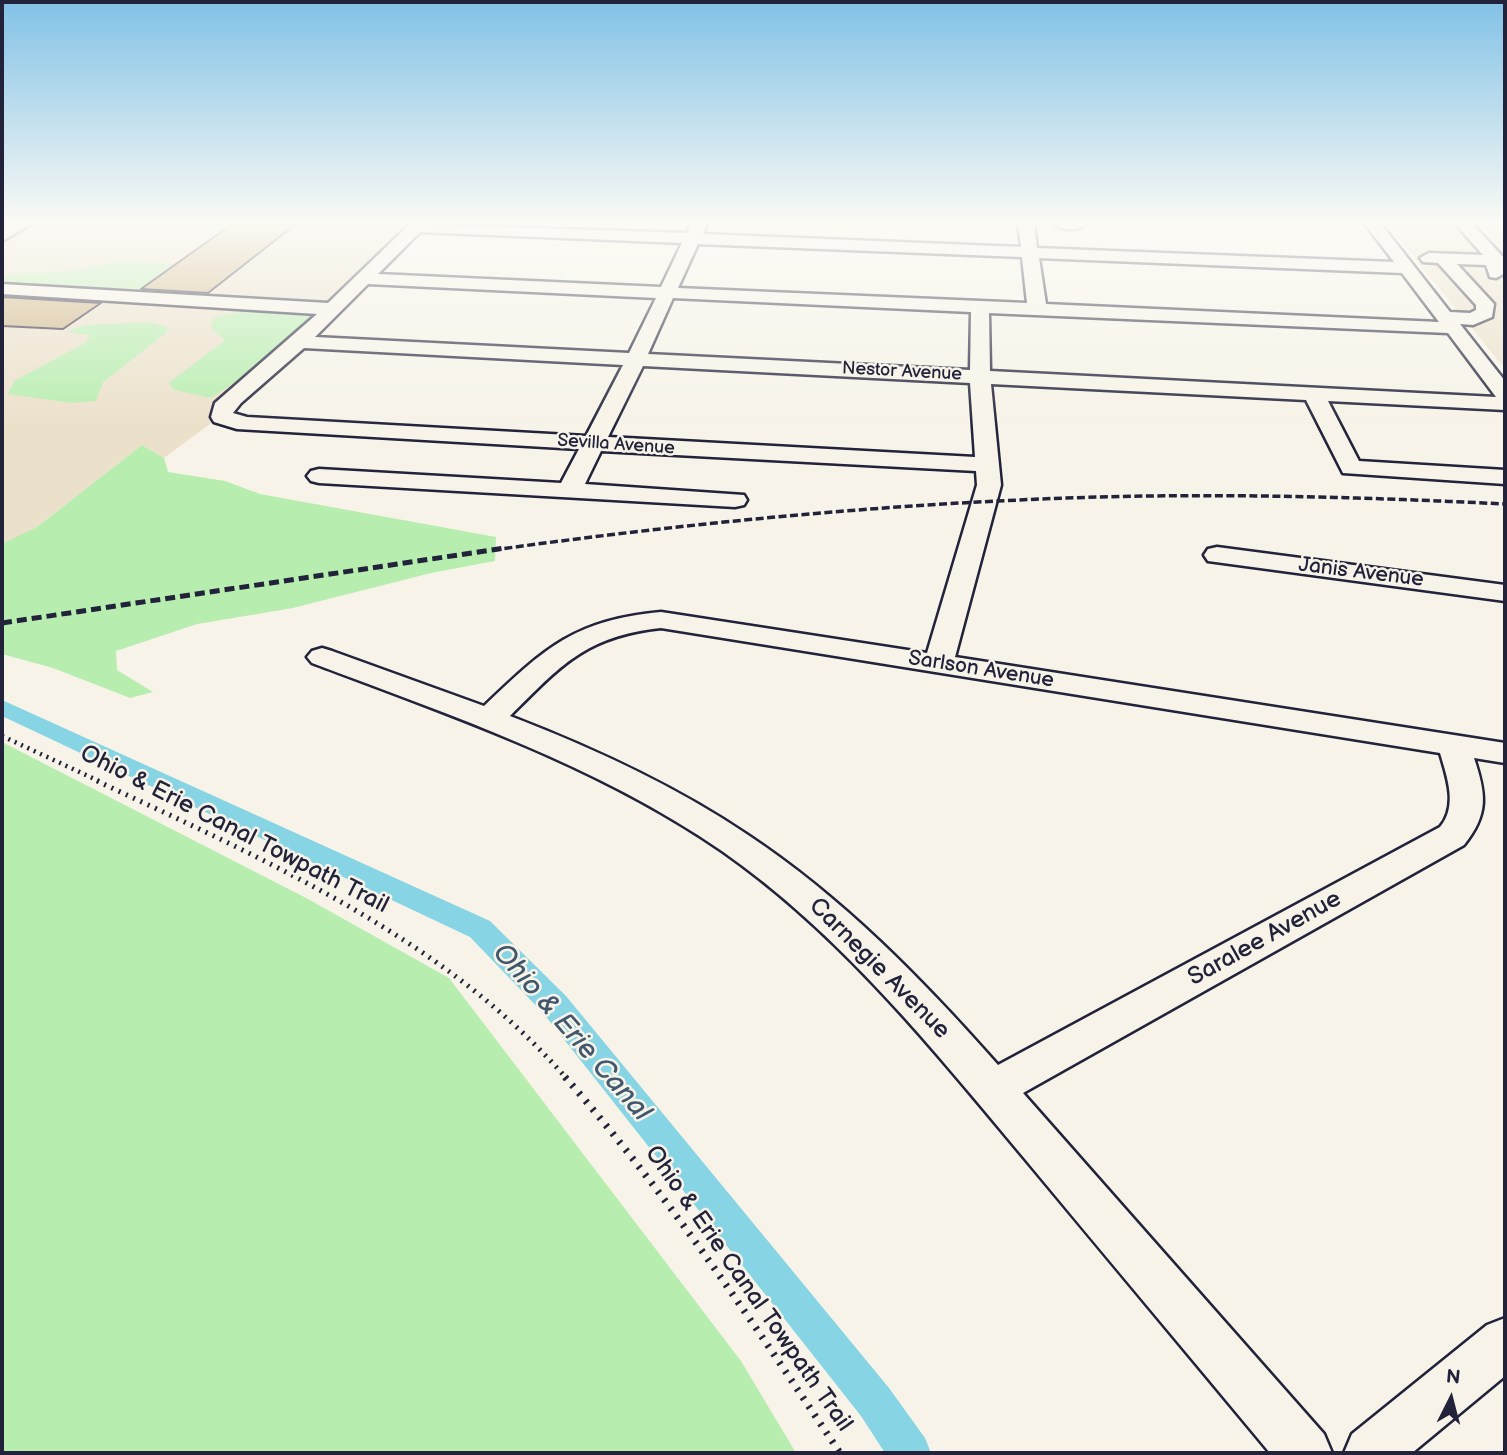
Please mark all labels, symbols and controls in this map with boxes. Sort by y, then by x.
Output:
street label: Nestor Avenue [841,358,963,386]
street label: Sevilla Avenue [557,430,675,460]
street label: Janis Avenue [1297,553,1425,593]
street label: Sarlson Avenue [906,646,1056,694]
street label: Ohio & Erie Canal Towpath Trail [75,739,393,921]
street label: Saralee Avenue [1183,885,1347,993]
street label: Carnegie Avenue [802,892,956,1046]
water label: Ohio & Erie Canal [485,937,657,1129]
street label: Ohio & Erie Canal Towpath Trail [638,1141,858,1437]
north arrow [1416,1364,1486,1434]
text: N [1445,1365,1462,1390]

